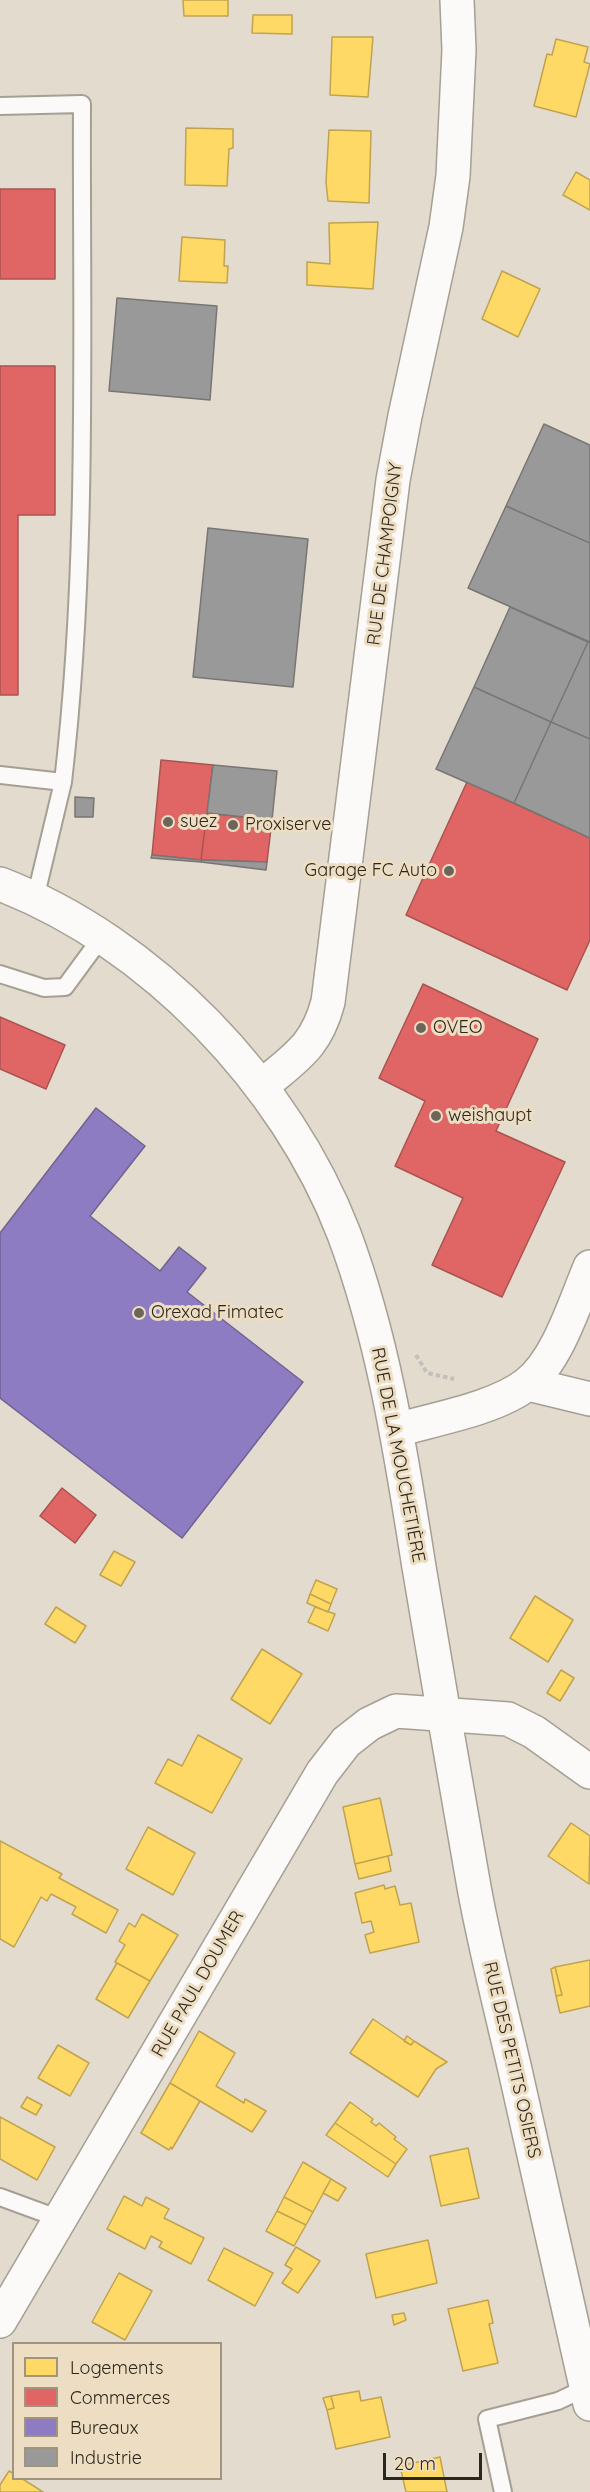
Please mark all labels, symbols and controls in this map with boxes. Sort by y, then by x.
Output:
street label: RUE DE CHAMPOIGNY [363,461,407,647]
place label: suez [180,811,217,833]
place label: Proxiserve [245,814,332,836]
marker: suez [161,815,175,829]
marker: Proxiserve [226,818,240,832]
place label: Garage FC Auto [304,860,437,882]
marker: Garage FC Auto [442,864,456,878]
place label: OVEO [433,1017,483,1039]
marker: OVEO [414,1021,428,1035]
place label: weishaupt [448,1105,532,1127]
marker: weishaupt [429,1109,443,1123]
place label: Orexad Fimatec [151,1302,284,1324]
marker: Orexad Fimatec [132,1306,146,1320]
street label: RUE DE LA MOUCHETIÈRE [367,1346,429,1564]
street label: RUE PAUL DOUMER [147,1907,249,2061]
street label: RUE DES PETITS OSIERS [479,1960,545,2160]
legend [12,2342,222,2480]
text: Logements [70,2356,163,2379]
text: Commerces [70,2386,170,2409]
text: Bureaux [70,2416,138,2439]
scale bar [386,2441,485,2479]
text: Industrie [70,2446,142,2469]
text: 20 m [394,2452,436,2475]

